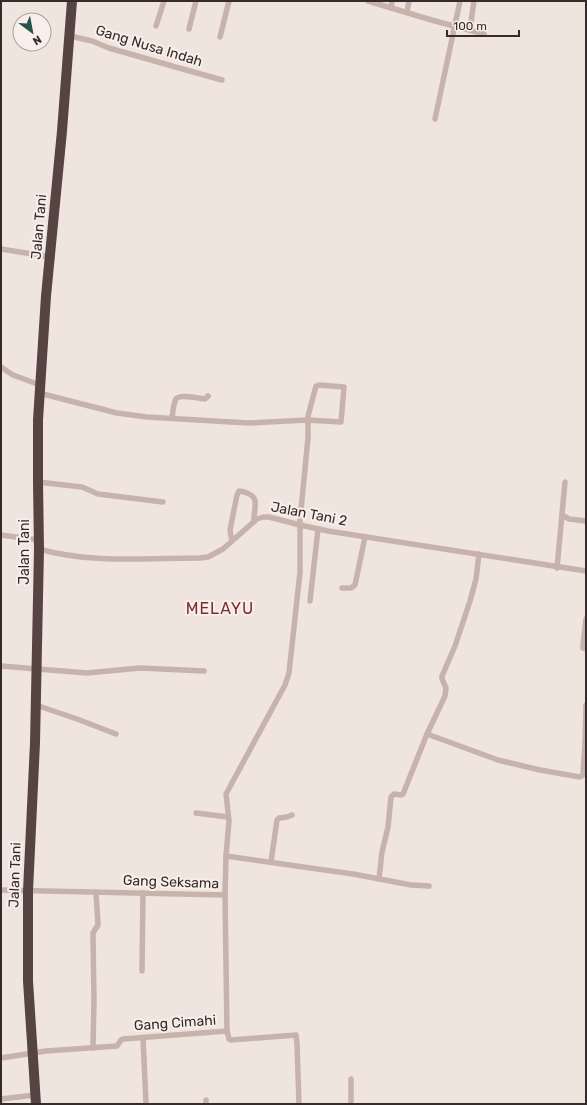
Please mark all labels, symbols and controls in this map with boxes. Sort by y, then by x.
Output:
north arrow [12,12,52,52]
scale bar [447,12,519,38]
text: 100 m [453,19,487,33]
street label: Gang Nusa Indah [93,22,205,70]
text: N [30,32,44,48]
street label: Jalan Tani [28,194,50,260]
street label: Jalan Tani 2 [269,498,349,530]
street label: Jalan Tani [16,519,33,585]
district label: MELAYU [186,599,254,618]
street label: Jalan Tani [5,842,25,908]
street label: Gang Seksama [123,872,219,892]
street label: Gang Cimahi [133,1012,217,1034]

